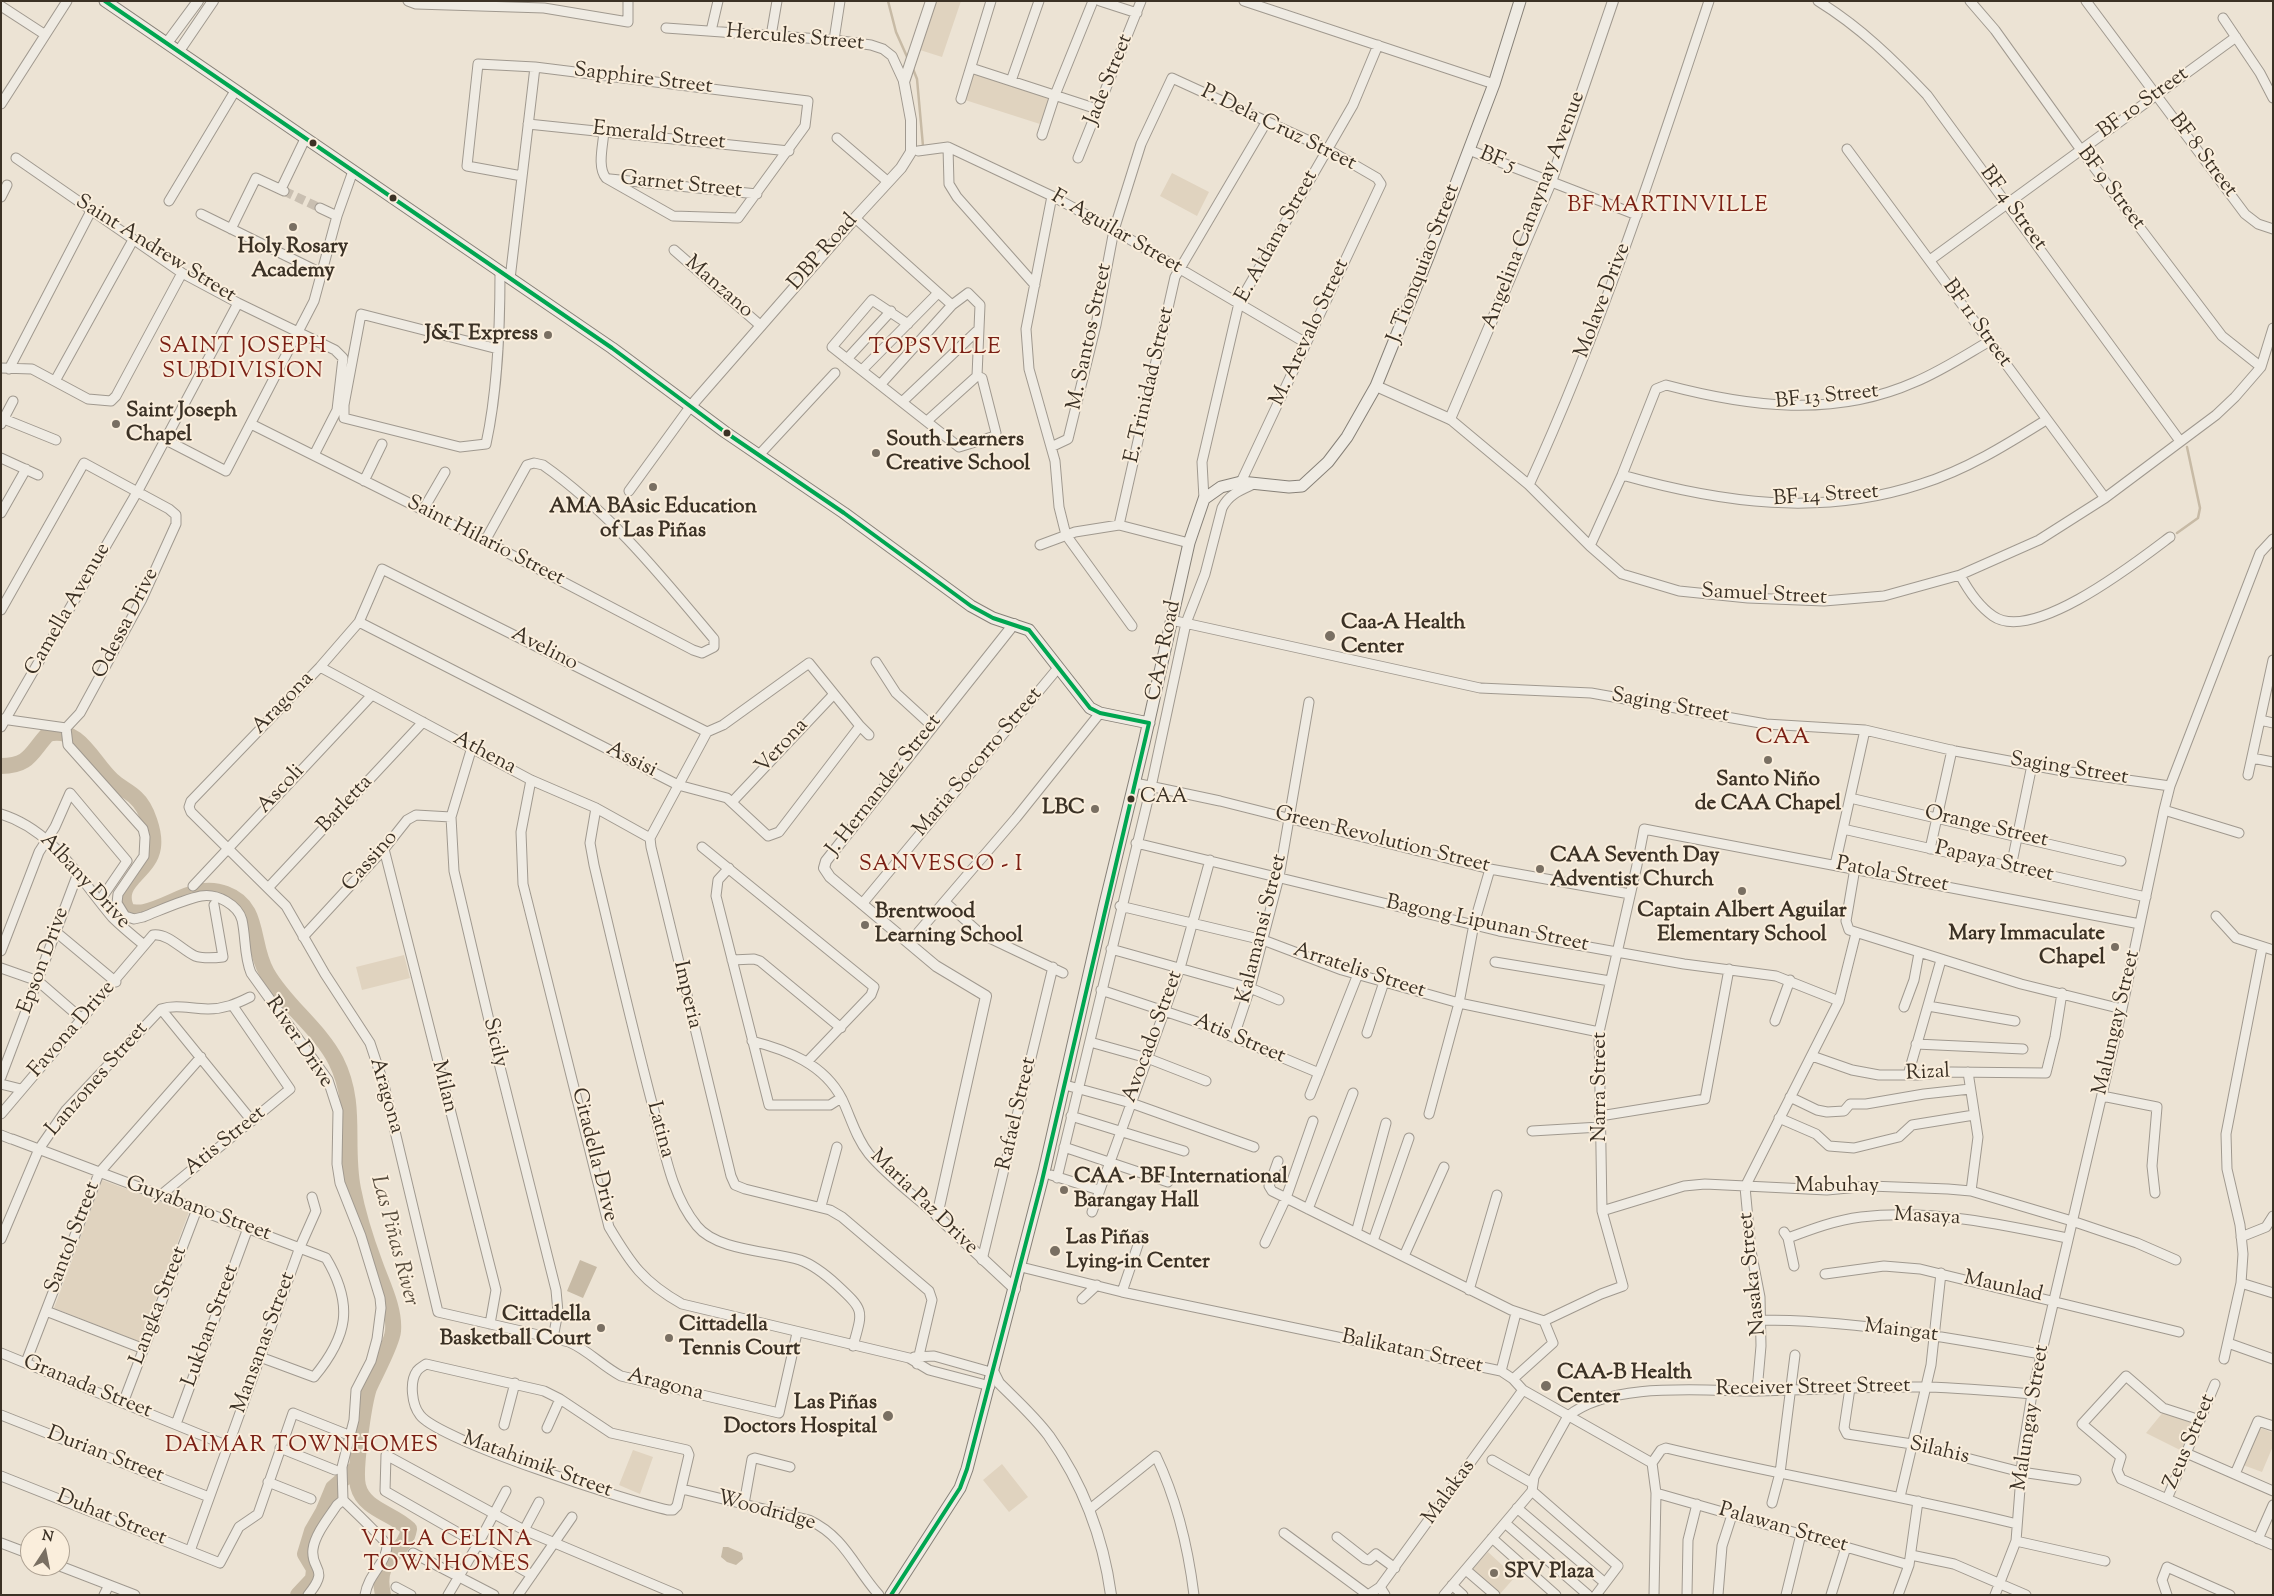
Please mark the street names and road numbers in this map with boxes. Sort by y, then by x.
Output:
street label: Hercules Street [725,20,865,58]
street label: Jade Street [1080,31,1140,129]
street label: Sapphire Street [572,59,714,101]
street label: BF 10 Street [2094,63,2194,145]
street label: P. Dela Cruz Street [1196,80,1360,178]
street label: Angelina Canaynay Avenue [1478,88,1592,334]
street label: BF 8 Street [2162,109,2242,203]
street label: Emerald Street [591,117,727,157]
street label: BF 5 [1475,142,1519,180]
street label: BF 9 Street [2070,142,2150,236]
street label: BF 4 Street [1973,162,2051,256]
street label: E. Aldana Street [1231,166,1325,308]
street label: Garnet Street [619,167,743,205]
street label: J. Tionquiao Street [1383,181,1467,347]
street label: F. Aguilar Street [1046,185,1186,281]
street label: Saint Andrew Street [70,190,240,310]
street label: DBP Road [784,209,864,297]
street label: Molave Drive [1571,240,1637,362]
street label: Manzano [679,251,757,325]
street label: M. Arevalo Street [1266,255,1356,411]
street label: M. Santos Street [1063,261,1119,413]
street label: BF 11 Street [1936,275,2016,373]
street label: E. Trinidad Street [1121,305,1181,465]
street label: BF 13 Street [1774,380,1880,416]
street label: BF 14 Street [1772,481,1880,513]
street label: Saint Hilario Street [402,491,568,593]
street label: Camella Avenue [21,539,117,681]
street label: Odessa Drive [88,565,166,683]
street label: Samuel Street [1701,580,1827,612]
street label: CAA Road [1142,599,1188,703]
street label: Avelino [506,623,582,677]
street label: Aragona [248,667,320,741]
street label: Maria Socorro Street [909,683,1049,843]
street label: Saging Street [1609,684,1731,730]
street label: J. Hernandez Street [822,710,948,862]
street label: Verona [751,714,815,780]
street label: Athena [448,727,520,781]
street label: Assisi [601,738,661,784]
street label: Saging Street [2008,748,2130,792]
street label: Ascoli [253,760,311,820]
street label: Barletta [313,771,379,839]
street label: Green Revolution Street [1272,802,1492,880]
street label: Orange Street [1922,802,2050,854]
street label: Cassino [338,826,404,898]
street label: Albany Drive [33,829,135,935]
street label: Papaya Street [1932,837,2056,889]
street label: Kalamansi Street [1232,852,1294,1006]
street label: Patola Street [1834,853,1950,899]
street label: Bagong Lipunan Street [1383,891,1591,959]
street label: Epson Drive [14,904,76,1018]
street label: Arratelis Street [1290,939,1428,1005]
street label: Malungay Street [2089,948,2147,1098]
street label: Imperia [666,959,706,1031]
street label: Avocado Street [1118,968,1190,1106]
street label: Favona Drive [24,977,122,1083]
street label: River Drive [258,993,338,1093]
street label: Atis Street [1189,1009,1289,1071]
street label: Sicily [476,1016,512,1070]
street label: Lanzones Street [42,1018,154,1142]
street label: Narra Street [1588,1032,1614,1142]
street label: Aragona [362,1055,408,1137]
street label: Rafael Street [993,1055,1043,1173]
street label: Milan [424,1058,462,1116]
street label: Rizal [1905,1060,1951,1088]
street label: Citadella Drive [564,1086,622,1224]
street label: Latina [639,1099,679,1161]
street label: Atis Street [180,1102,272,1182]
street label: Maria Paz Drive [864,1145,982,1261]
street label: Guyabano Street [122,1172,274,1248]
street label: Mabuhay [1795,1174,1879,1200]
street label: Santol Street [41,1179,107,1297]
street label: Masaya [1893,1204,1961,1232]
street label: Nasaka Street [1735,1211,1773,1337]
street label: Langka Street [126,1243,194,1369]
street label: Lukban Street [178,1261,246,1391]
street label: Maunlad [1961,1267,2045,1309]
street label: Mansanas Street [228,1269,302,1417]
street label: Maingat [1863,1315,1939,1349]
street label: Balikatan Street [1339,1326,1485,1380]
street label: Malungay Street [2008,1343,2056,1493]
street label: Granada Street [19,1351,155,1425]
street label: Aragona [624,1364,706,1408]
street label: Receiver Street Street [1715,1375,1911,1403]
street label: Zeus Street [2160,1391,2222,1493]
street label: Durian Street [43,1422,167,1490]
street label: Matahimik Street [459,1427,615,1505]
street label: Silahis [1907,1433,1971,1471]
street label: Malakas [1418,1456,1482,1530]
street label: Duhat Street [52,1486,170,1552]
street label: Woodridge [714,1487,818,1537]
street label: Palawan Street [1716,1499,1850,1559]

